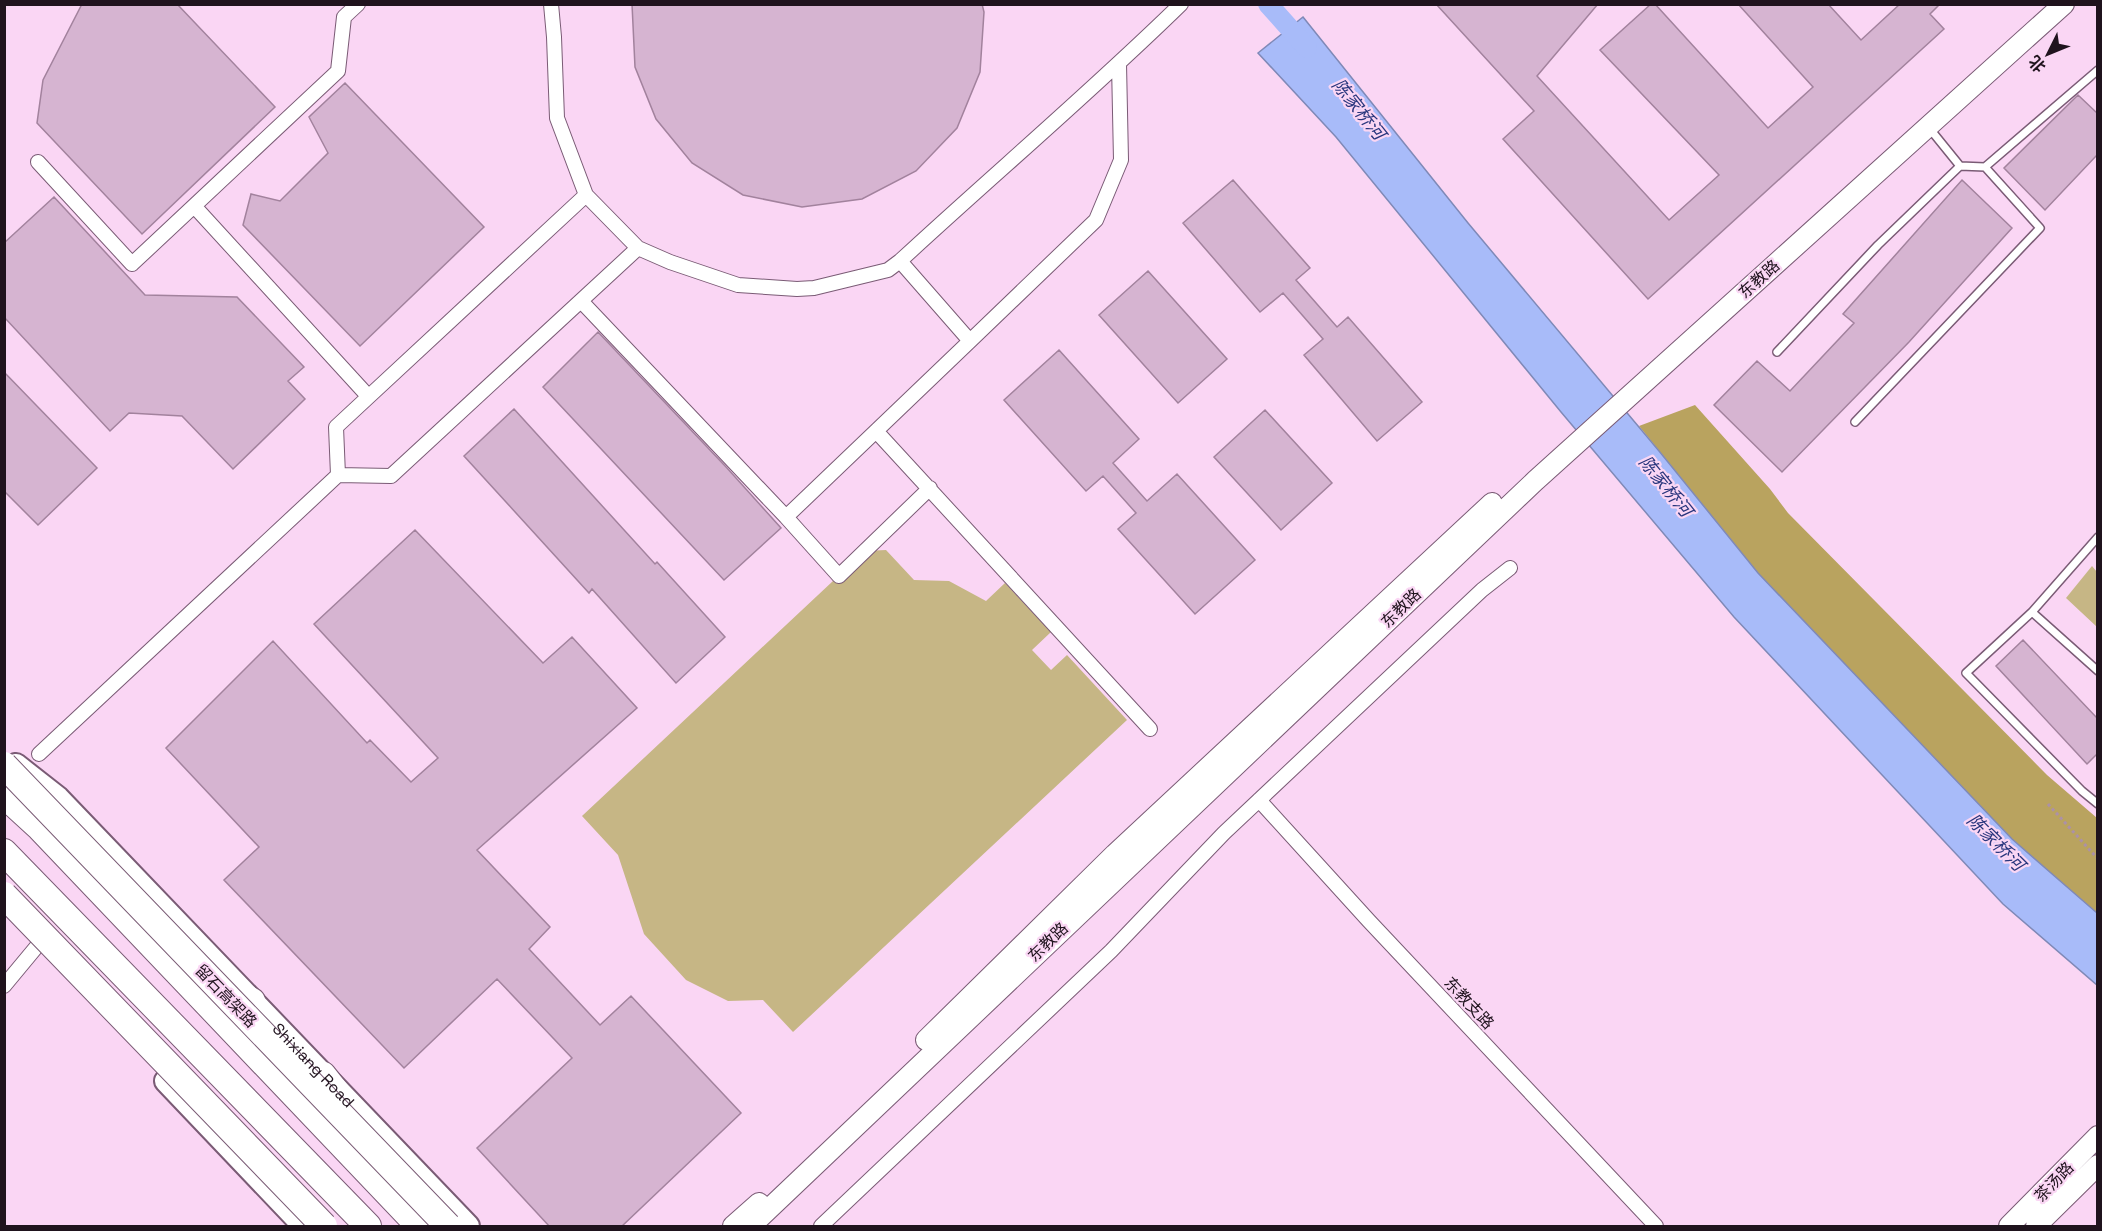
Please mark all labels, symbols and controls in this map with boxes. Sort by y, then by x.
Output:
north arrow [2018,24,2078,84]
text: 北 [2024,51,2051,77]
water label: 陈家桥河 [1327,74,1392,147]
street label: 东教路 [1734,255,1784,303]
water label: 陈家桥河 [1634,451,1699,524]
street label: 东教路 [1376,584,1426,632]
water label: 陈家桥河 [1962,808,2032,878]
street label: 东教路 [1023,918,1073,966]
street label: 留石高架路 [191,960,261,1032]
street label: 东教支路 [1439,972,1499,1034]
street label: Shixiang Road [268,1018,359,1112]
street label: 茶汤路 [2030,1157,2078,1207]

